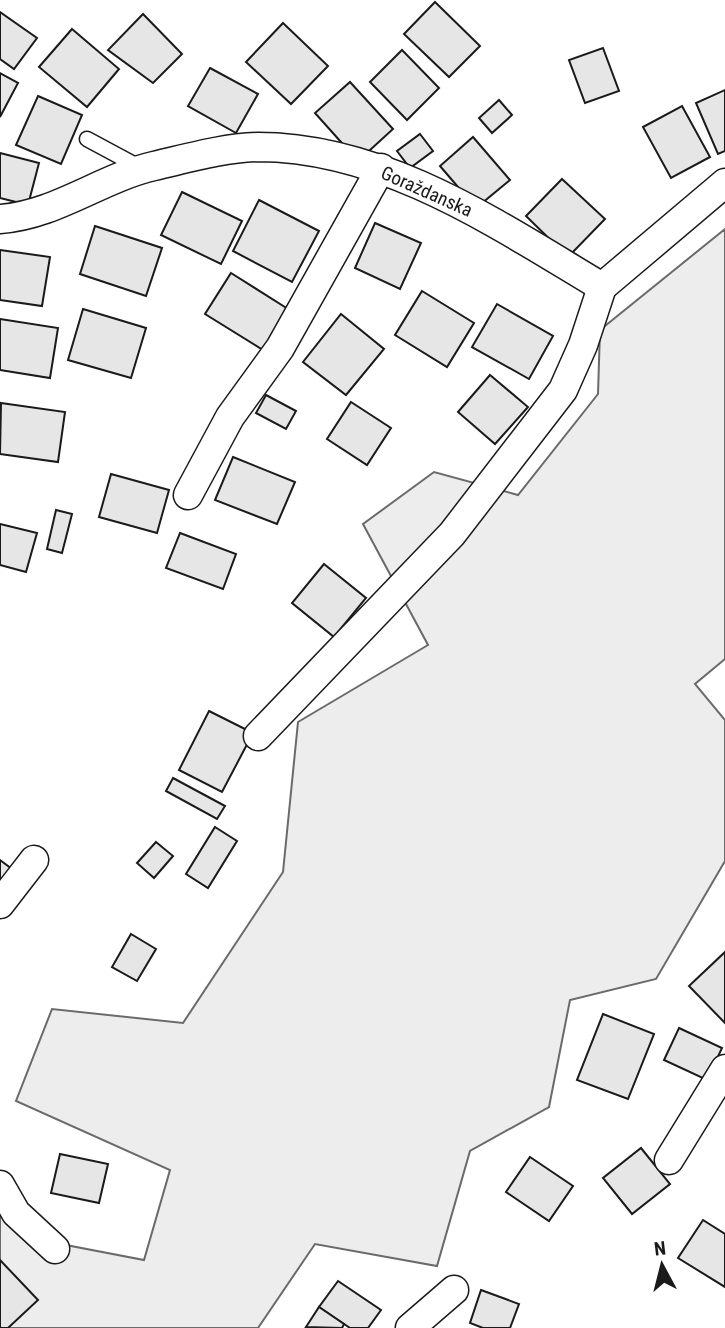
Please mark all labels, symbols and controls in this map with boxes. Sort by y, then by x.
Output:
street label: Goraždanska [378,161,476,222]
north arrow [627,1230,697,1300]
text: N [653,1236,667,1261]

